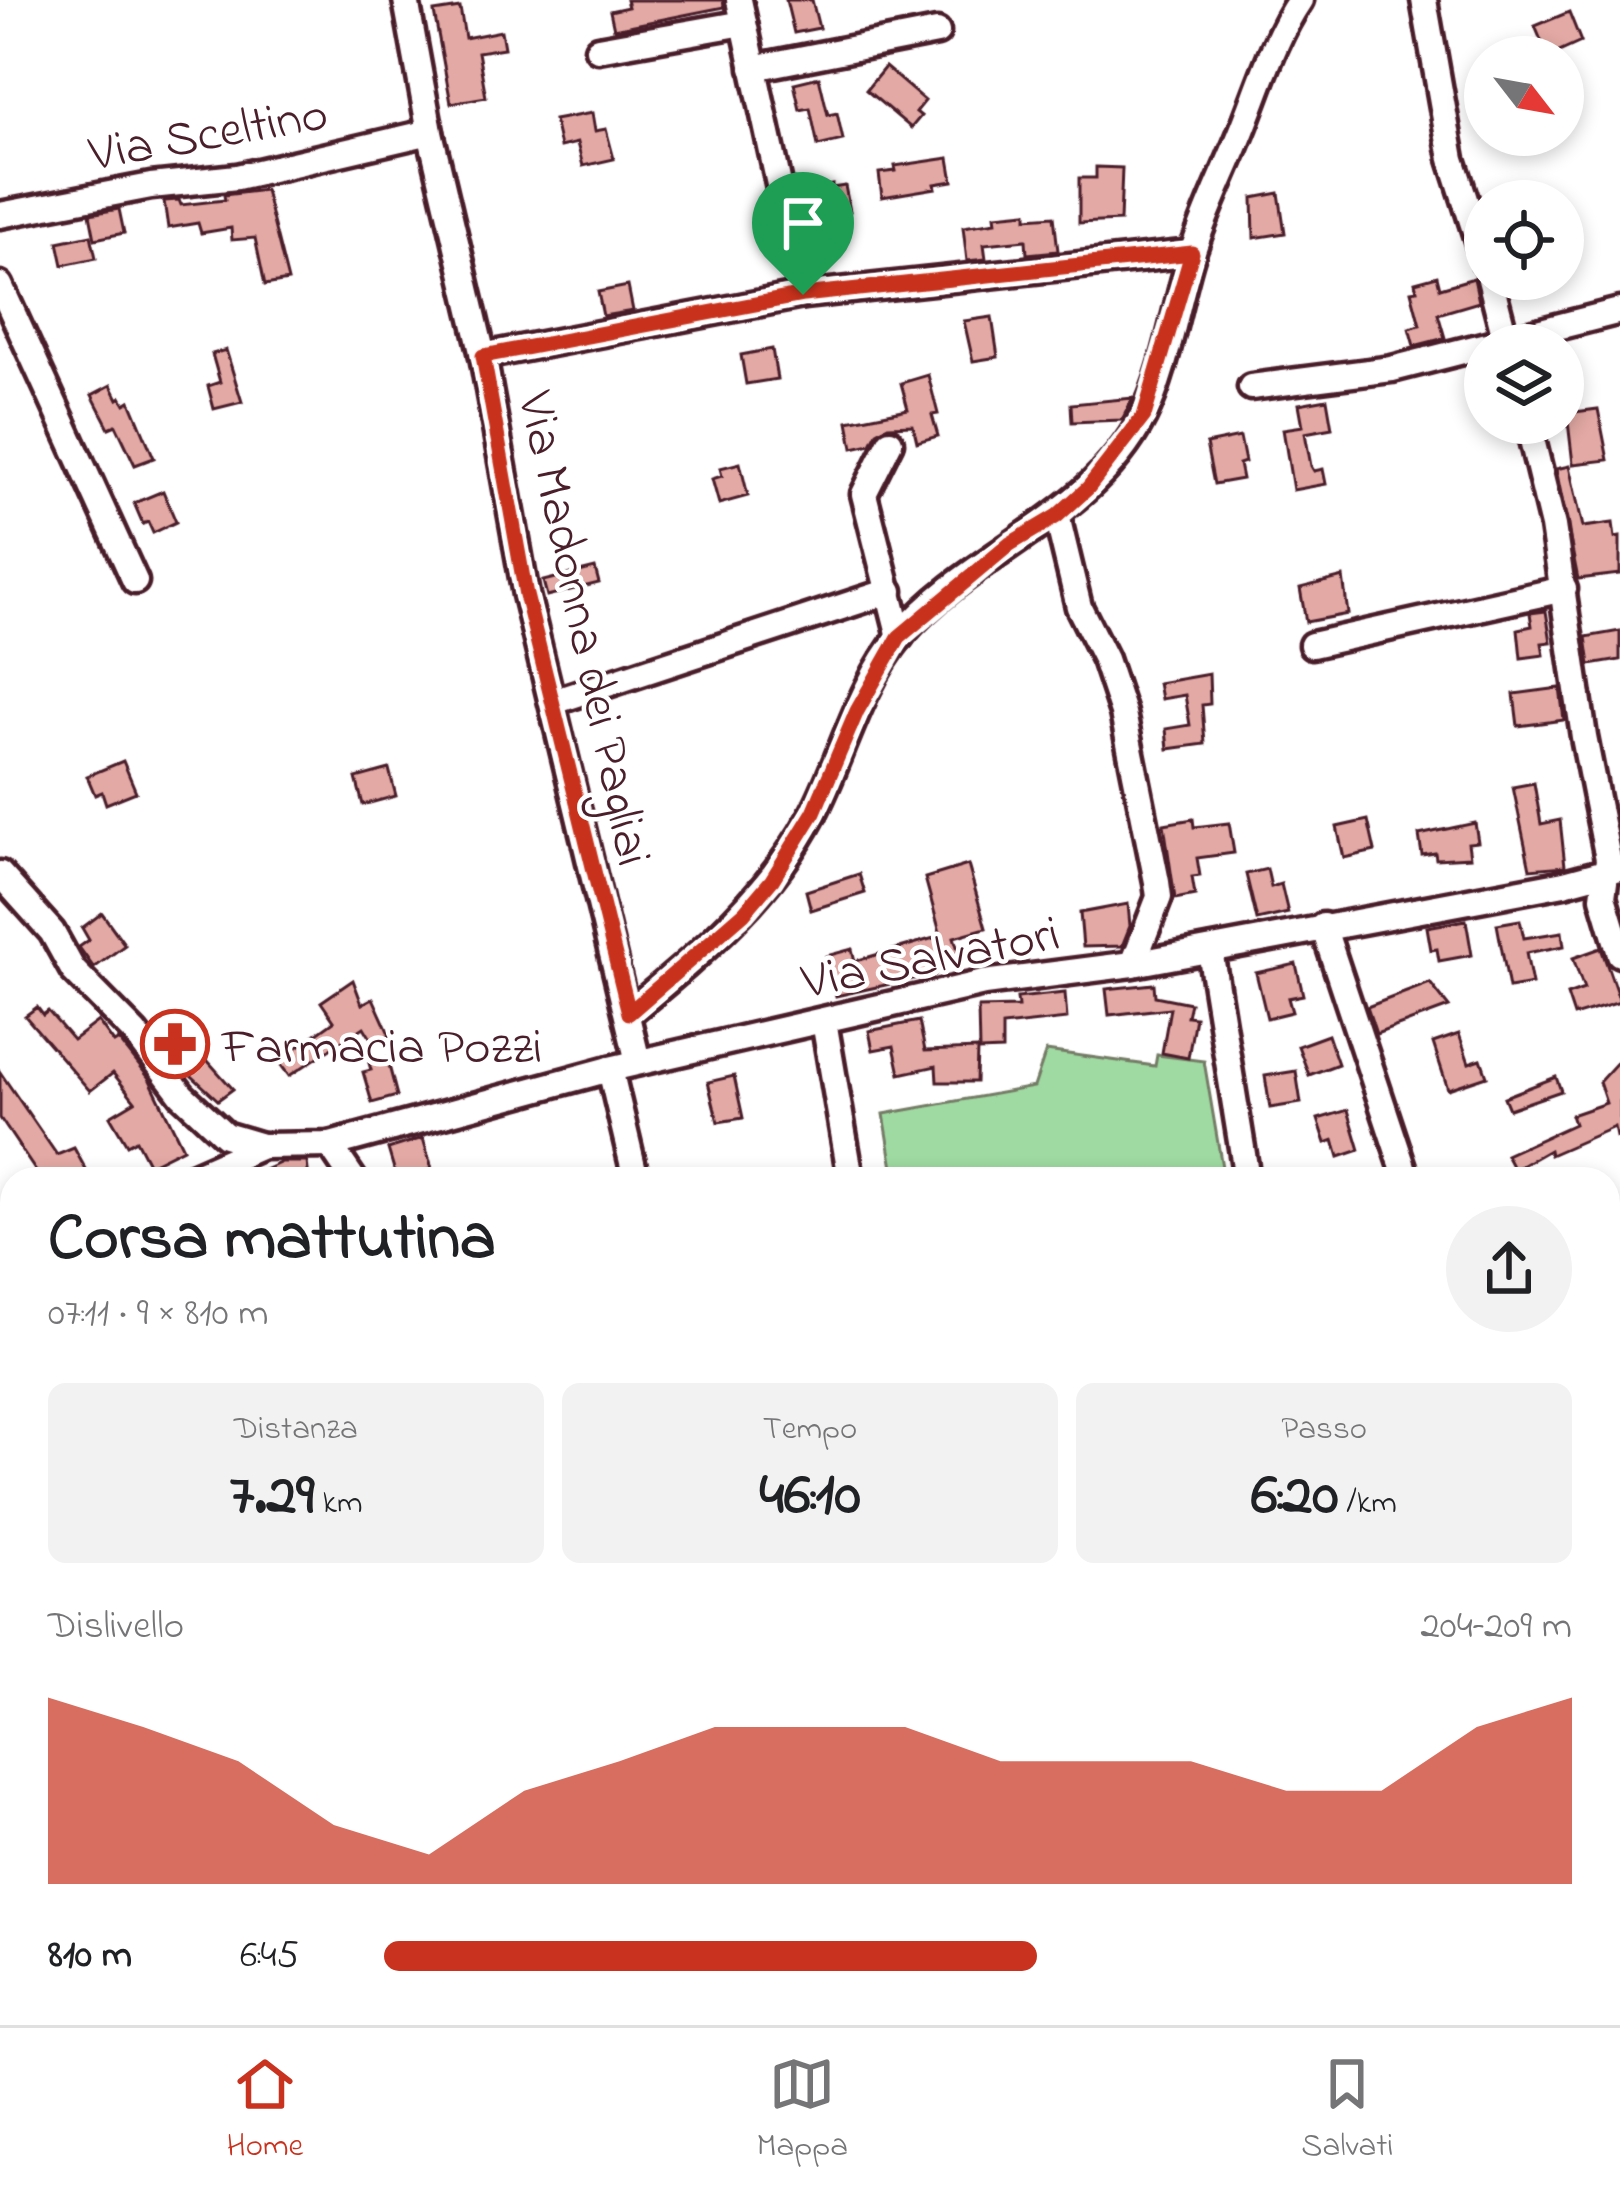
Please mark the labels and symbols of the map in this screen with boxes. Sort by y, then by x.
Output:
north arrow [1464,36,1584,156]
street label: Via Sceltino [83,79,334,194]
pin [752,172,854,295]
street label: Via Madonna dei Pagliai [495,384,669,873]
street label: Via Salvatori [795,899,1066,1022]
pharmacy icon: Farmacia Pozzi [140,1009,210,1079]
place label: Farmacia Pozzi [220,1012,543,1087]

